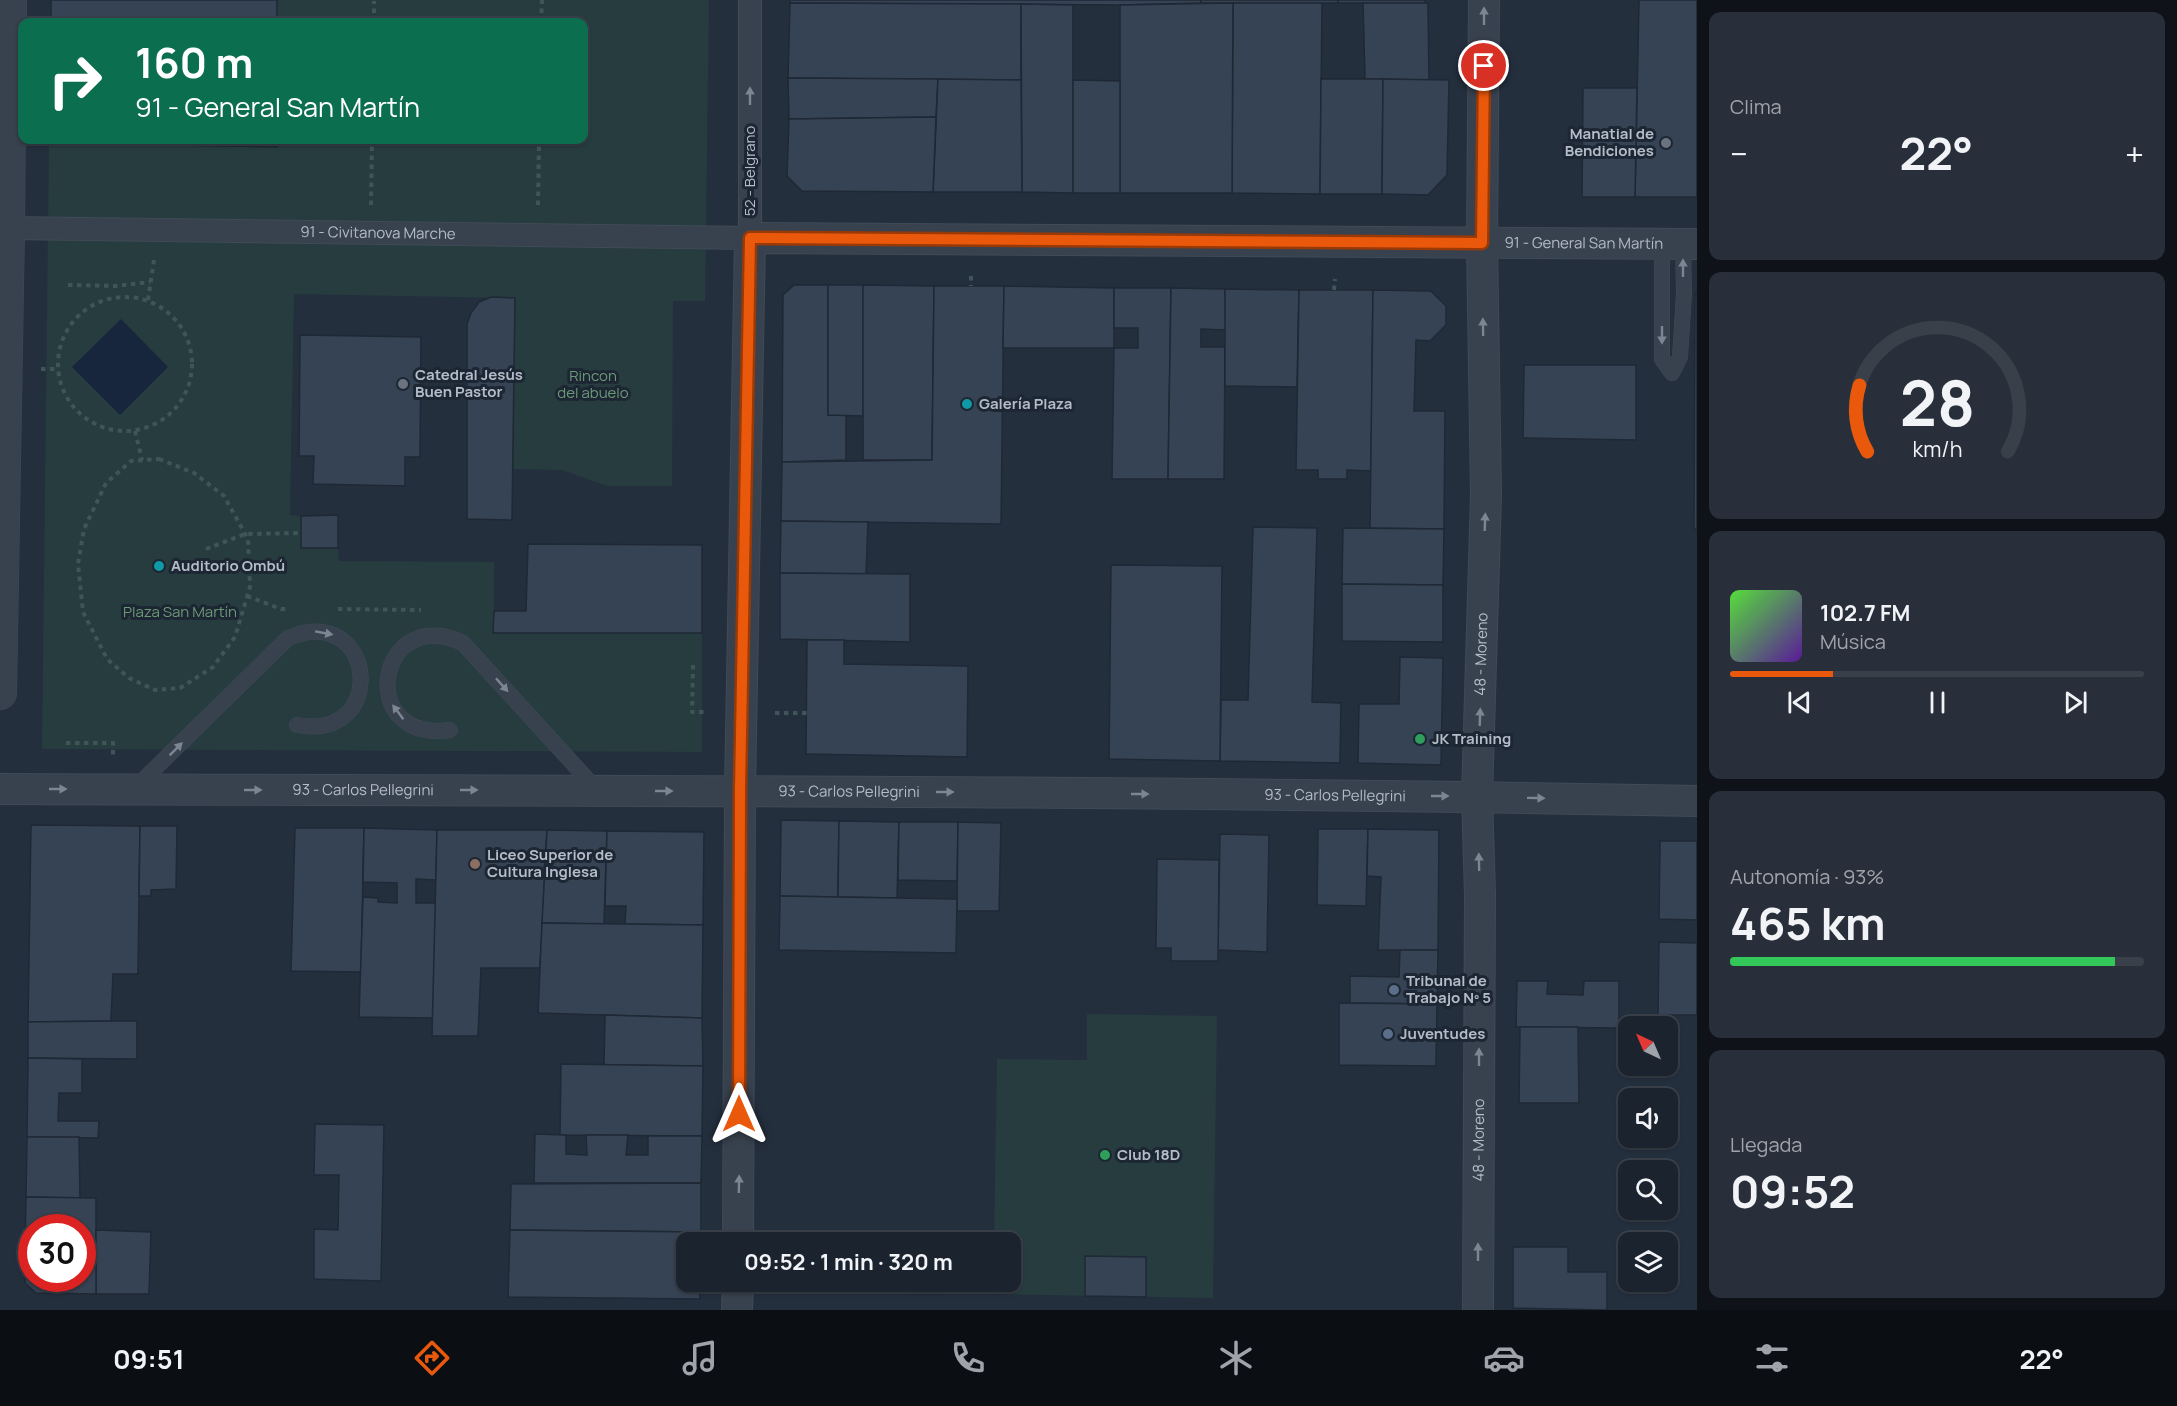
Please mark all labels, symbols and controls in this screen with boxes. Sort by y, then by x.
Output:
one-way arrow [1479,7,1489,26]
text: 160 m [135,33,253,91]
pin [1458,40,1509,91]
icon: right [36,42,114,120]
icon: arrive [1467,49,1500,82]
one-way arrow [745,86,755,105]
text: 91 - General San Martín [135,88,420,125]
text: Clima [1730,93,1782,120]
text: 22° [1899,122,1973,184]
place label: Manatial de Bendiciones [1565,123,1654,161]
street label: 52 - Belgrano [739,126,760,216]
text: − [1730,131,1748,176]
text: + [2125,131,2144,176]
marker: Manatial de Bendiciones [1659,136,1673,150]
street label: 91 - Civitanova Marche [300,221,456,244]
street label: 91 - General San Martín [1505,232,1663,254]
one-way arrow [1678,259,1688,278]
one-way arrow [1479,318,1488,337]
one-way arrow [1657,325,1667,344]
text: 28 [1899,360,1975,446]
place label: Catedral Jesús Buen Pastor [415,364,523,402]
park label: Rincon del abuelo [557,365,629,403]
marker: Catedral Jesús Buen Pastor [396,377,410,391]
place label: Galería Plaza [979,393,1072,414]
marker: Galería Plaza [960,397,974,411]
text: km/h [1912,435,1962,464]
one-way arrow [1481,513,1490,532]
place label: Auditorio Ombú [171,555,285,576]
marker: Auditorio Ombú [152,559,166,573]
text: 102.7 FM [1820,598,1910,628]
park label: Plaza San Martín [123,601,237,622]
street label: 48 - Moreno [1469,612,1492,696]
text: Música [1820,628,1886,655]
one-way arrow [314,629,333,638]
one-way arrow [495,678,509,693]
icon: previous [1783,686,1816,719]
icon: pause [1921,686,1954,719]
icon: next [2059,686,2092,719]
one-way arrow [392,705,404,721]
one-way arrow [1475,707,1484,726]
place label: JK Training [1432,728,1511,749]
marker: JK Training [1413,732,1427,746]
one-way arrow [168,742,182,756]
street label: 93 - Carlos Pellegrini [292,779,434,800]
street label: 93 - Carlos Pellegrini [778,780,920,802]
one-way arrow [49,784,68,794]
street label: 93 - Carlos Pellegrini [1264,784,1406,806]
one-way arrow [244,785,263,795]
one-way arrow [460,785,479,795]
one-way arrow [655,786,674,796]
one-way arrow [936,787,955,797]
one-way arrow [1131,789,1150,799]
one-way arrow [1431,791,1450,801]
one-way arrow [1526,793,1545,802]
place label: Liceo Superior de Cultura Inglesa [487,844,613,882]
one-way arrow [1474,852,1484,871]
marker: Liceo Superior de Cultura Inglesa [468,857,482,871]
text: Autonomía · 93% [1730,863,1884,890]
text: 465 km [1730,892,1885,954]
place label: Tribunal de Trabajo Nº 5 [1406,970,1491,1008]
marker: Tribunal de Trabajo Nº 5 [1387,983,1401,997]
north arrow [1618,1016,1678,1076]
map controls [1618,1016,1678,1292]
place label: Juventudes [1400,1023,1485,1044]
marker: Juventudes [1381,1027,1395,1041]
one-way arrow [1474,1047,1484,1066]
position arrow [707,1082,771,1146]
button: sound [1618,1088,1678,1148]
street label: 48 - Moreno [1468,1098,1489,1182]
text: Llegada [1730,1131,1802,1158]
place label: Club 18D [1117,1144,1180,1165]
marker: Club 18D [1098,1148,1112,1162]
button: search [1618,1160,1678,1220]
text: 09:52 [1730,1160,1855,1222]
one-way arrow [734,1174,744,1193]
speed limit sign: 30 [18,1214,96,1292]
button: layers [1618,1232,1678,1292]
one-way arrow [1473,1242,1483,1261]
text: 09:52 · 1 min · 320 m [744,1247,953,1277]
icon: directions [411,1337,453,1379]
icon: music [679,1337,721,1379]
icon: phone [947,1337,989,1379]
icon: climate [1215,1337,1257,1379]
icon: car [1483,1337,1525,1379]
icon: filters [1751,1337,1793,1379]
text: 09:51 [113,1340,185,1377]
text: 22° [2020,1340,2064,1377]

